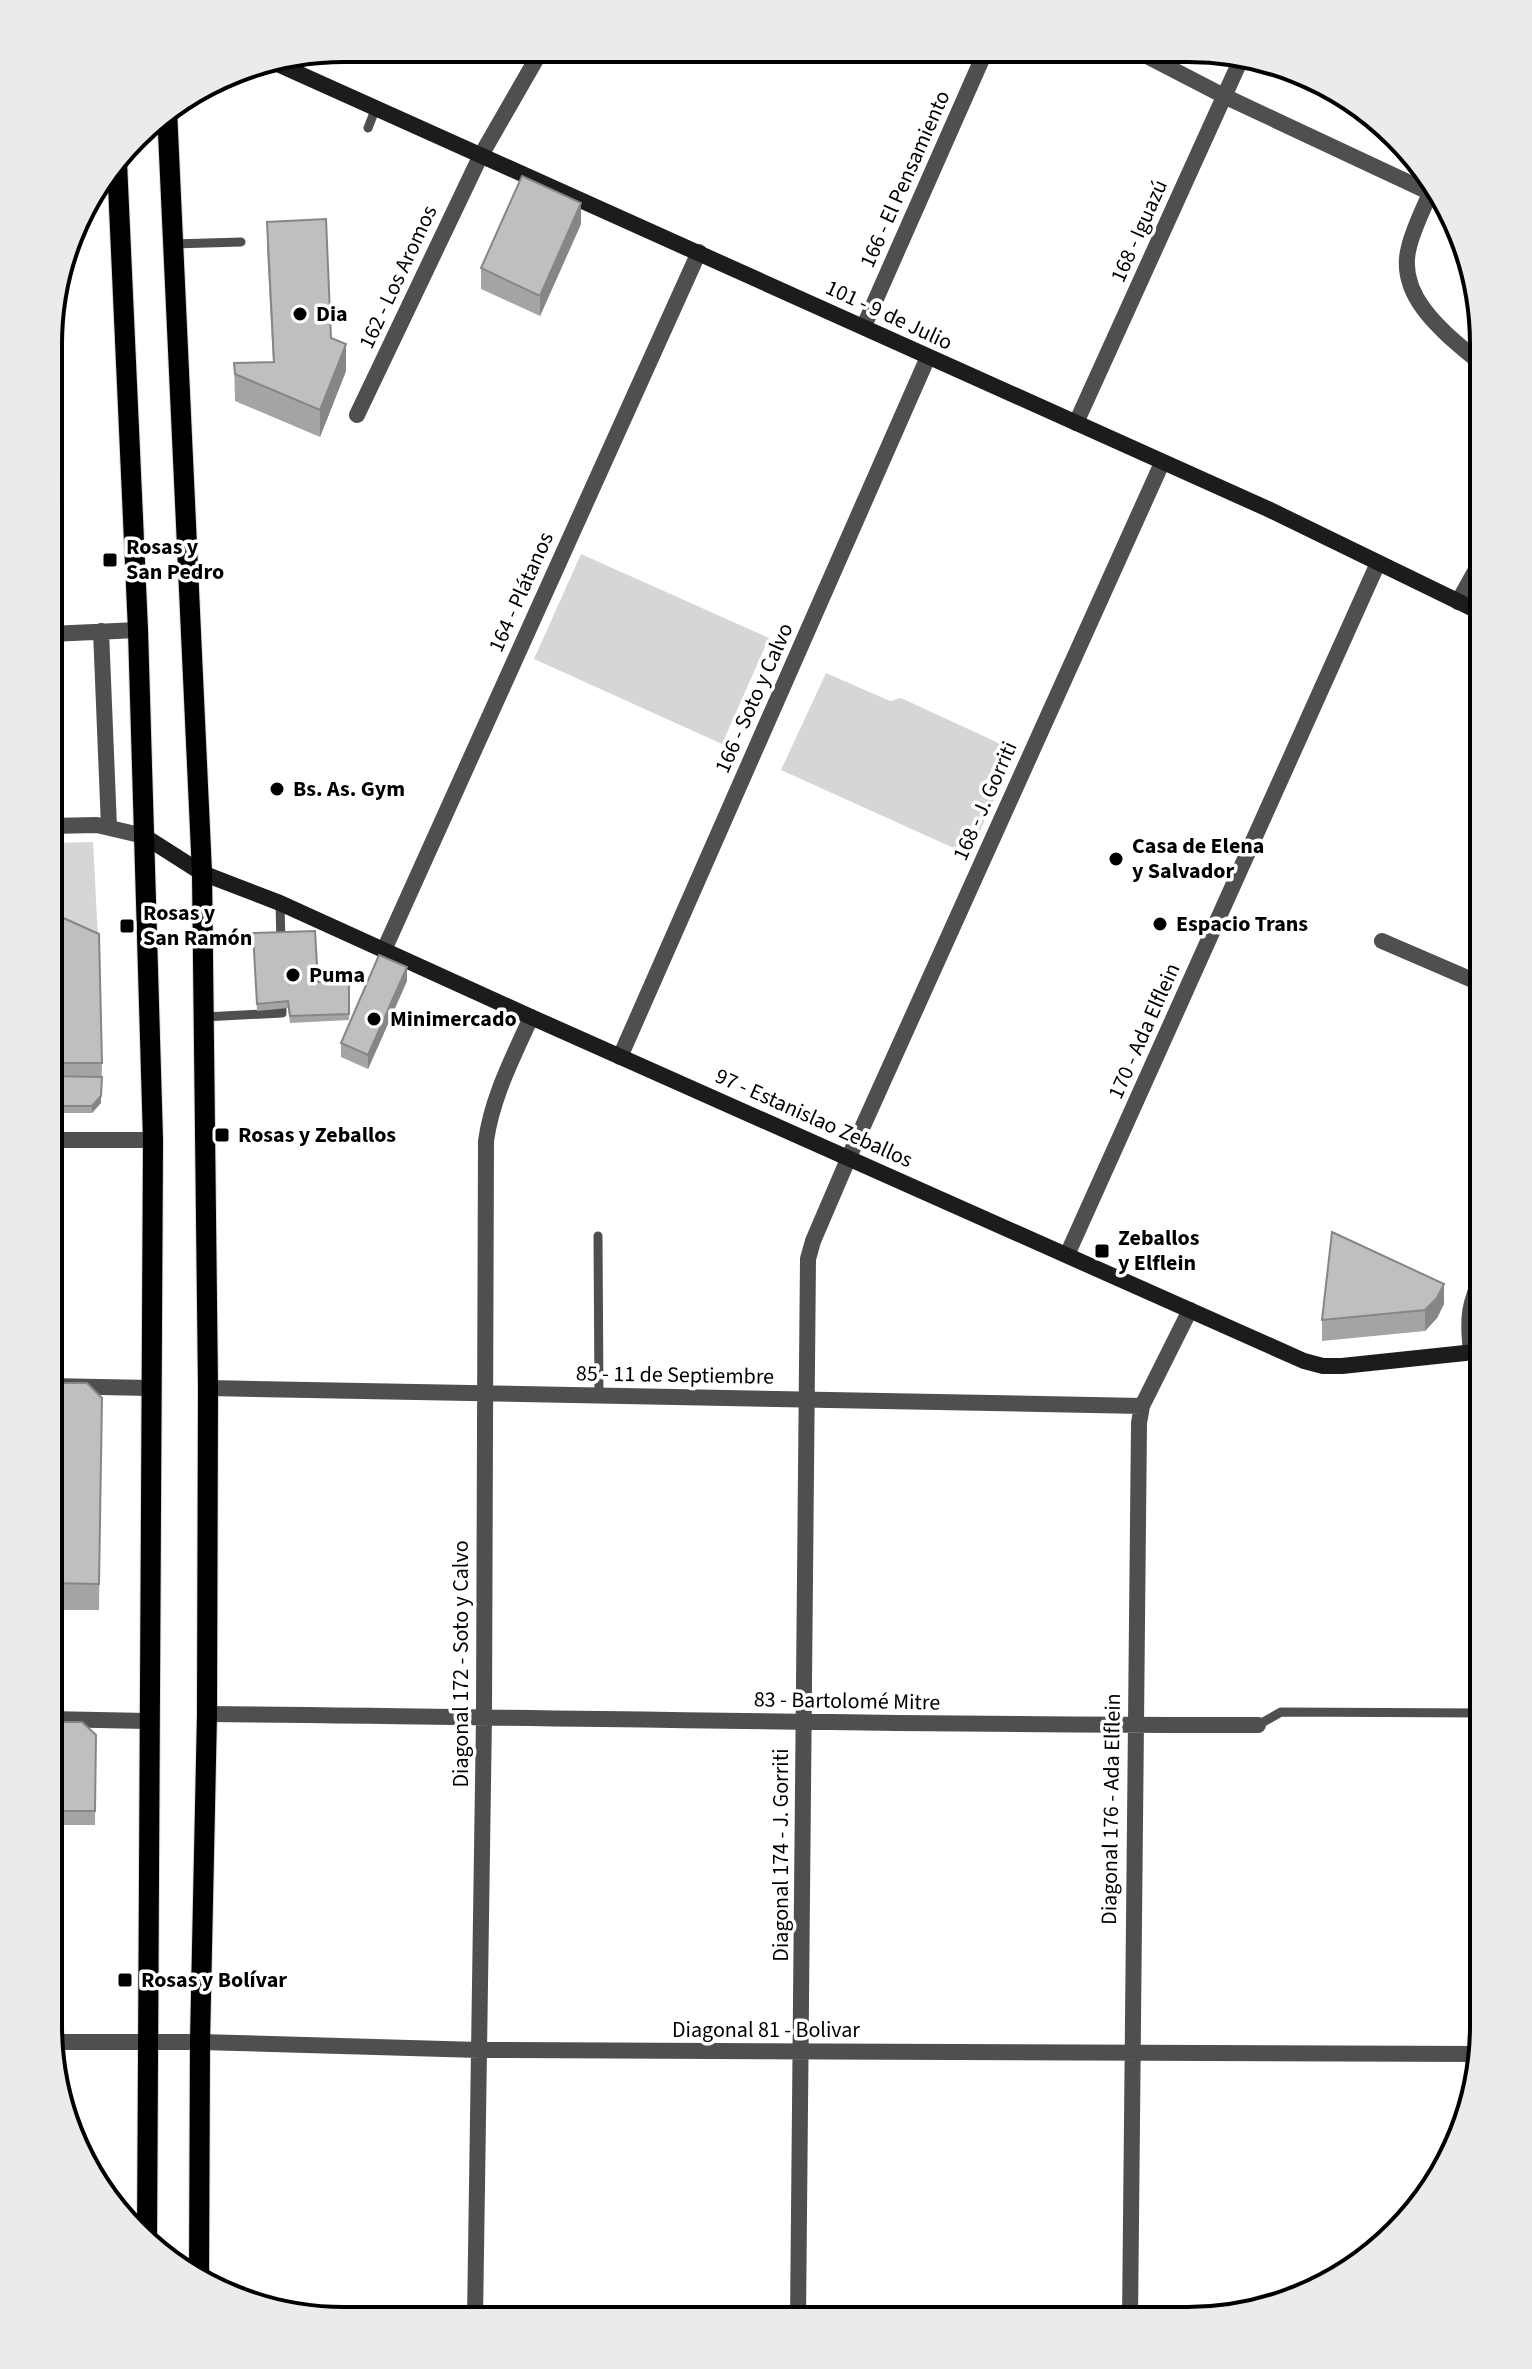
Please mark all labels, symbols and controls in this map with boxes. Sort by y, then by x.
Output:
street label: 166 - El Pensamiento [852,85,958,273]
street label: 168 - Iguazú [1102,174,1176,288]
street label: 162 - Los Aromos [351,200,445,354]
street label: 101 - 9 de Julio [820,272,958,358]
place label: Dia [316,298,348,330]
marker: Dia [291,305,309,323]
street label: 164 - Plátanos [480,527,562,657]
place label: Rosas y San Pedro [126,531,224,588]
marker: Rosas y San Pedro [101,551,119,569]
street label: 166 - Soto y Calvo [707,618,801,778]
street label: 168 - J. Gorriti [944,736,1026,866]
place label: Bs. As. Gym [293,773,405,805]
marker: Bs. As. Gym [268,780,286,798]
place label: Casa de Elena y Salvador [1132,830,1264,887]
marker: Casa de Elena y Salvador [1107,850,1125,868]
place label: Rosas y San Ramón [143,897,252,954]
place label: Espacio Trans [1176,908,1308,940]
marker: Espacio Trans [1151,915,1169,933]
marker: Rosas y San Ramón [118,917,136,935]
street label: 170 - Ada Elflein [1100,958,1188,1104]
place label: Puma [309,959,365,991]
marker: Puma [284,966,302,984]
place label: Minimercado [390,1003,517,1035]
marker: Minimercado [365,1010,383,1028]
street label: 97 - Estanislao Zeballos [710,1060,918,1176]
place label: Rosas y Zeballos [238,1119,396,1151]
marker: Rosas y Zeballos [213,1126,231,1144]
place label: Zeballos y Elflein [1118,1222,1200,1279]
marker: Zeballos y Elflein [1093,1242,1111,1260]
street label: 85 - 11 de Septiembre [576,1357,774,1393]
street label: Diagonal 172 - Soto y Calvo [445,1540,477,1788]
street label: 83 - Bartolomé Mitre [753,1683,941,1719]
street label: Diagonal 176 - Ada Elflein [1093,1693,1129,1925]
street label: Diagonal 174 - J. Gorriti [765,1748,797,1962]
place label: Rosas y Bolívar [141,1964,287,1996]
marker: Rosas y Bolívar [116,1971,134,1989]
street label: Diagonal 81 - Bolivar [672,2014,860,2046]

